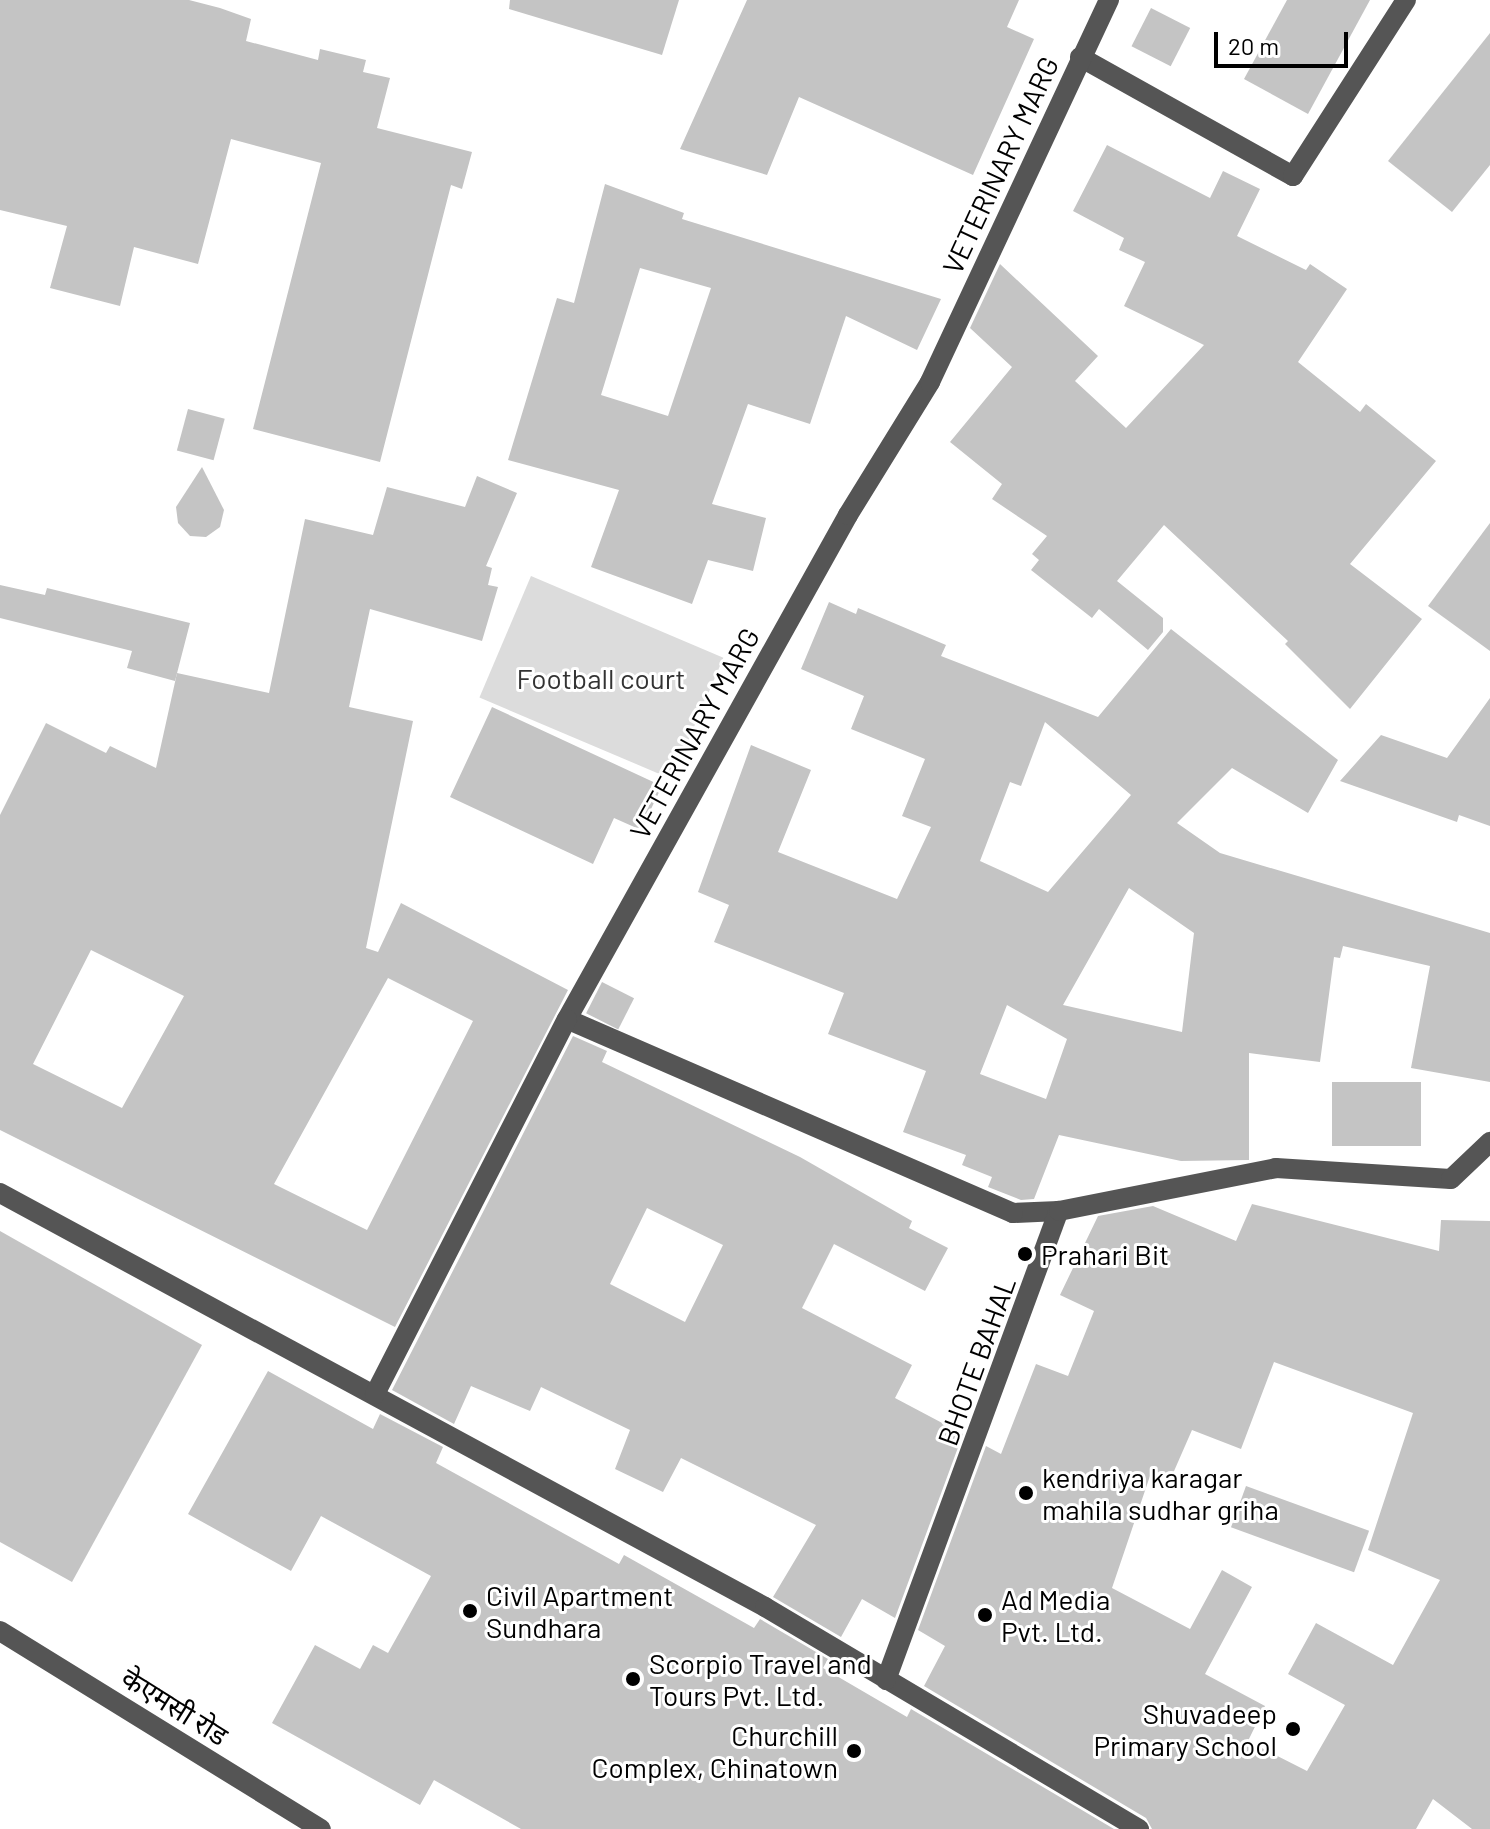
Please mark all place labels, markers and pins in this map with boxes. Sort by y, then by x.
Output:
place label: Prahari Bit [1041,1237,1169,1271]
marker: Prahari Bit [1016,1245,1034,1263]
place label: kendriya karagar mahila sudhar griha [1042,1460,1279,1526]
marker: kendriya karagar mahila sudhar griha [1017,1484,1035,1502]
place label: Civil Apartment Sundhara [486,1578,673,1644]
place label: Ad Media Pvt. Ltd. [1001,1582,1110,1648]
marker: Civil Apartment Sundhara [461,1602,479,1620]
marker: Ad Media Pvt. Ltd. [976,1606,994,1624]
place label: Scorpio Travel and Tours Pvt. Ltd. [649,1646,872,1712]
marker: Scorpio Travel and Tours Pvt. Ltd. [624,1670,642,1688]
place label: Shuvadeep Primary School [1093,1696,1277,1762]
place label: Churchill Complex, Chinatown [592,1718,838,1784]
marker: Shuvadeep Primary School [1284,1720,1302,1738]
marker: Churchill Complex, Chinatown [845,1742,863,1760]

